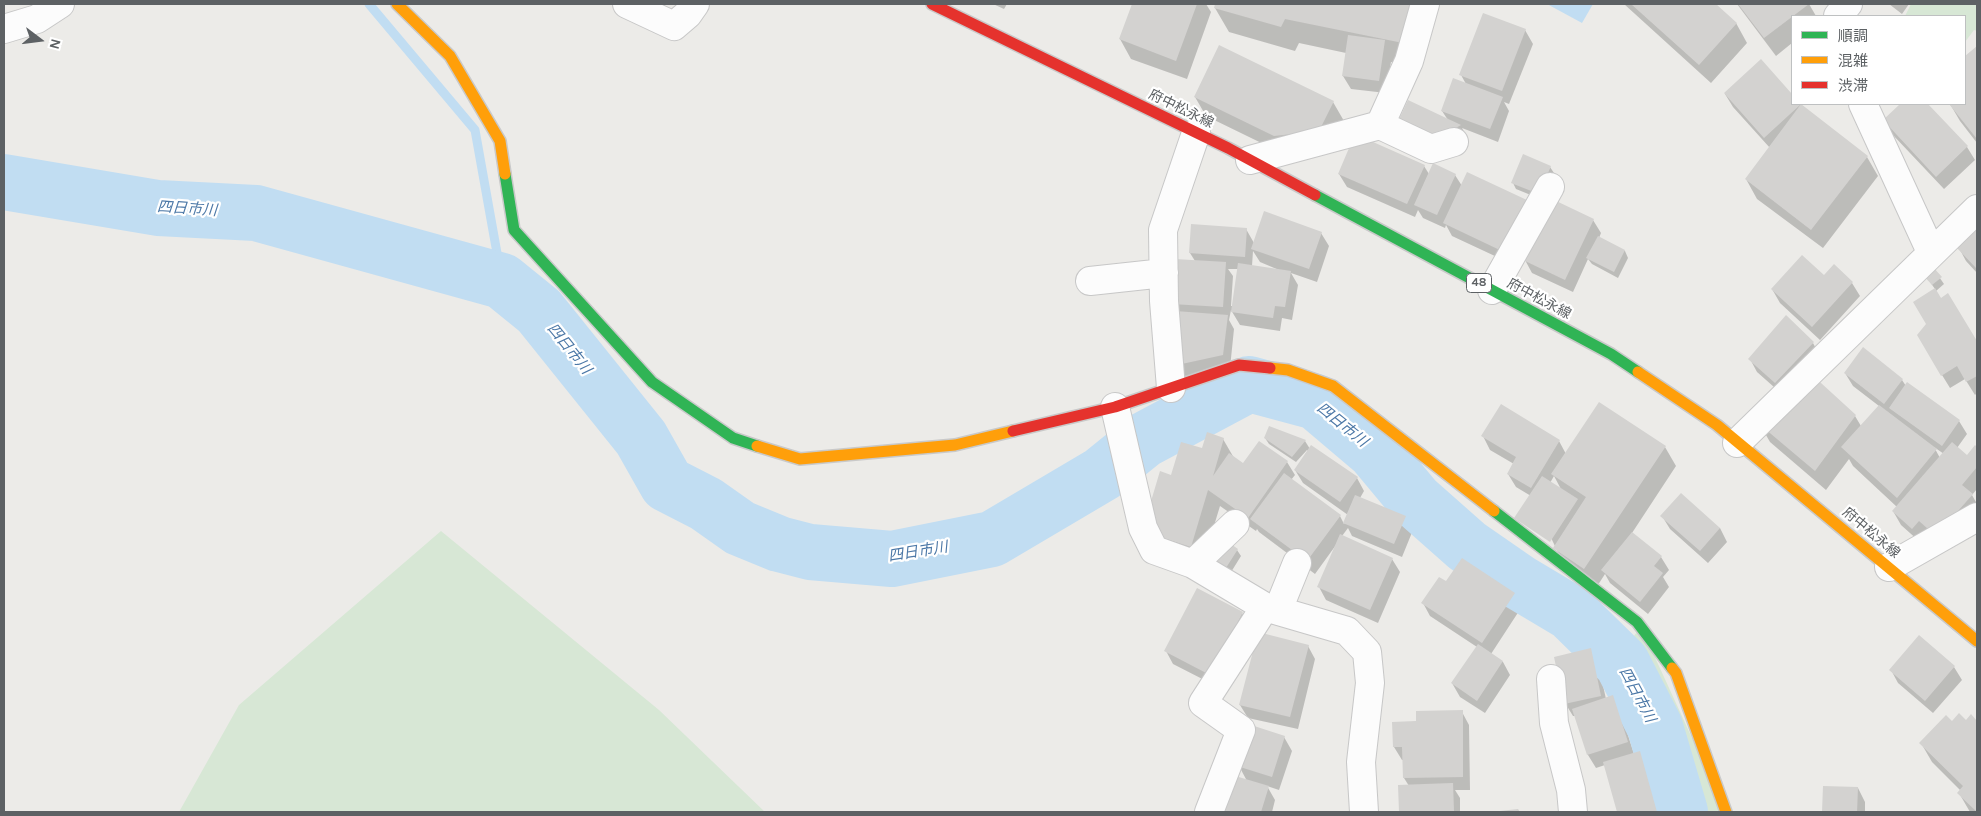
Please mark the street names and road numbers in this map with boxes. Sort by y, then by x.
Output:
street label: 府中松永線 [1146,86,1216,132]
road number: 48 [1466,274,1492,292]
street label: 府中松永線 [1504,275,1574,323]
street label: 府中松永線 [1839,504,1903,562]

